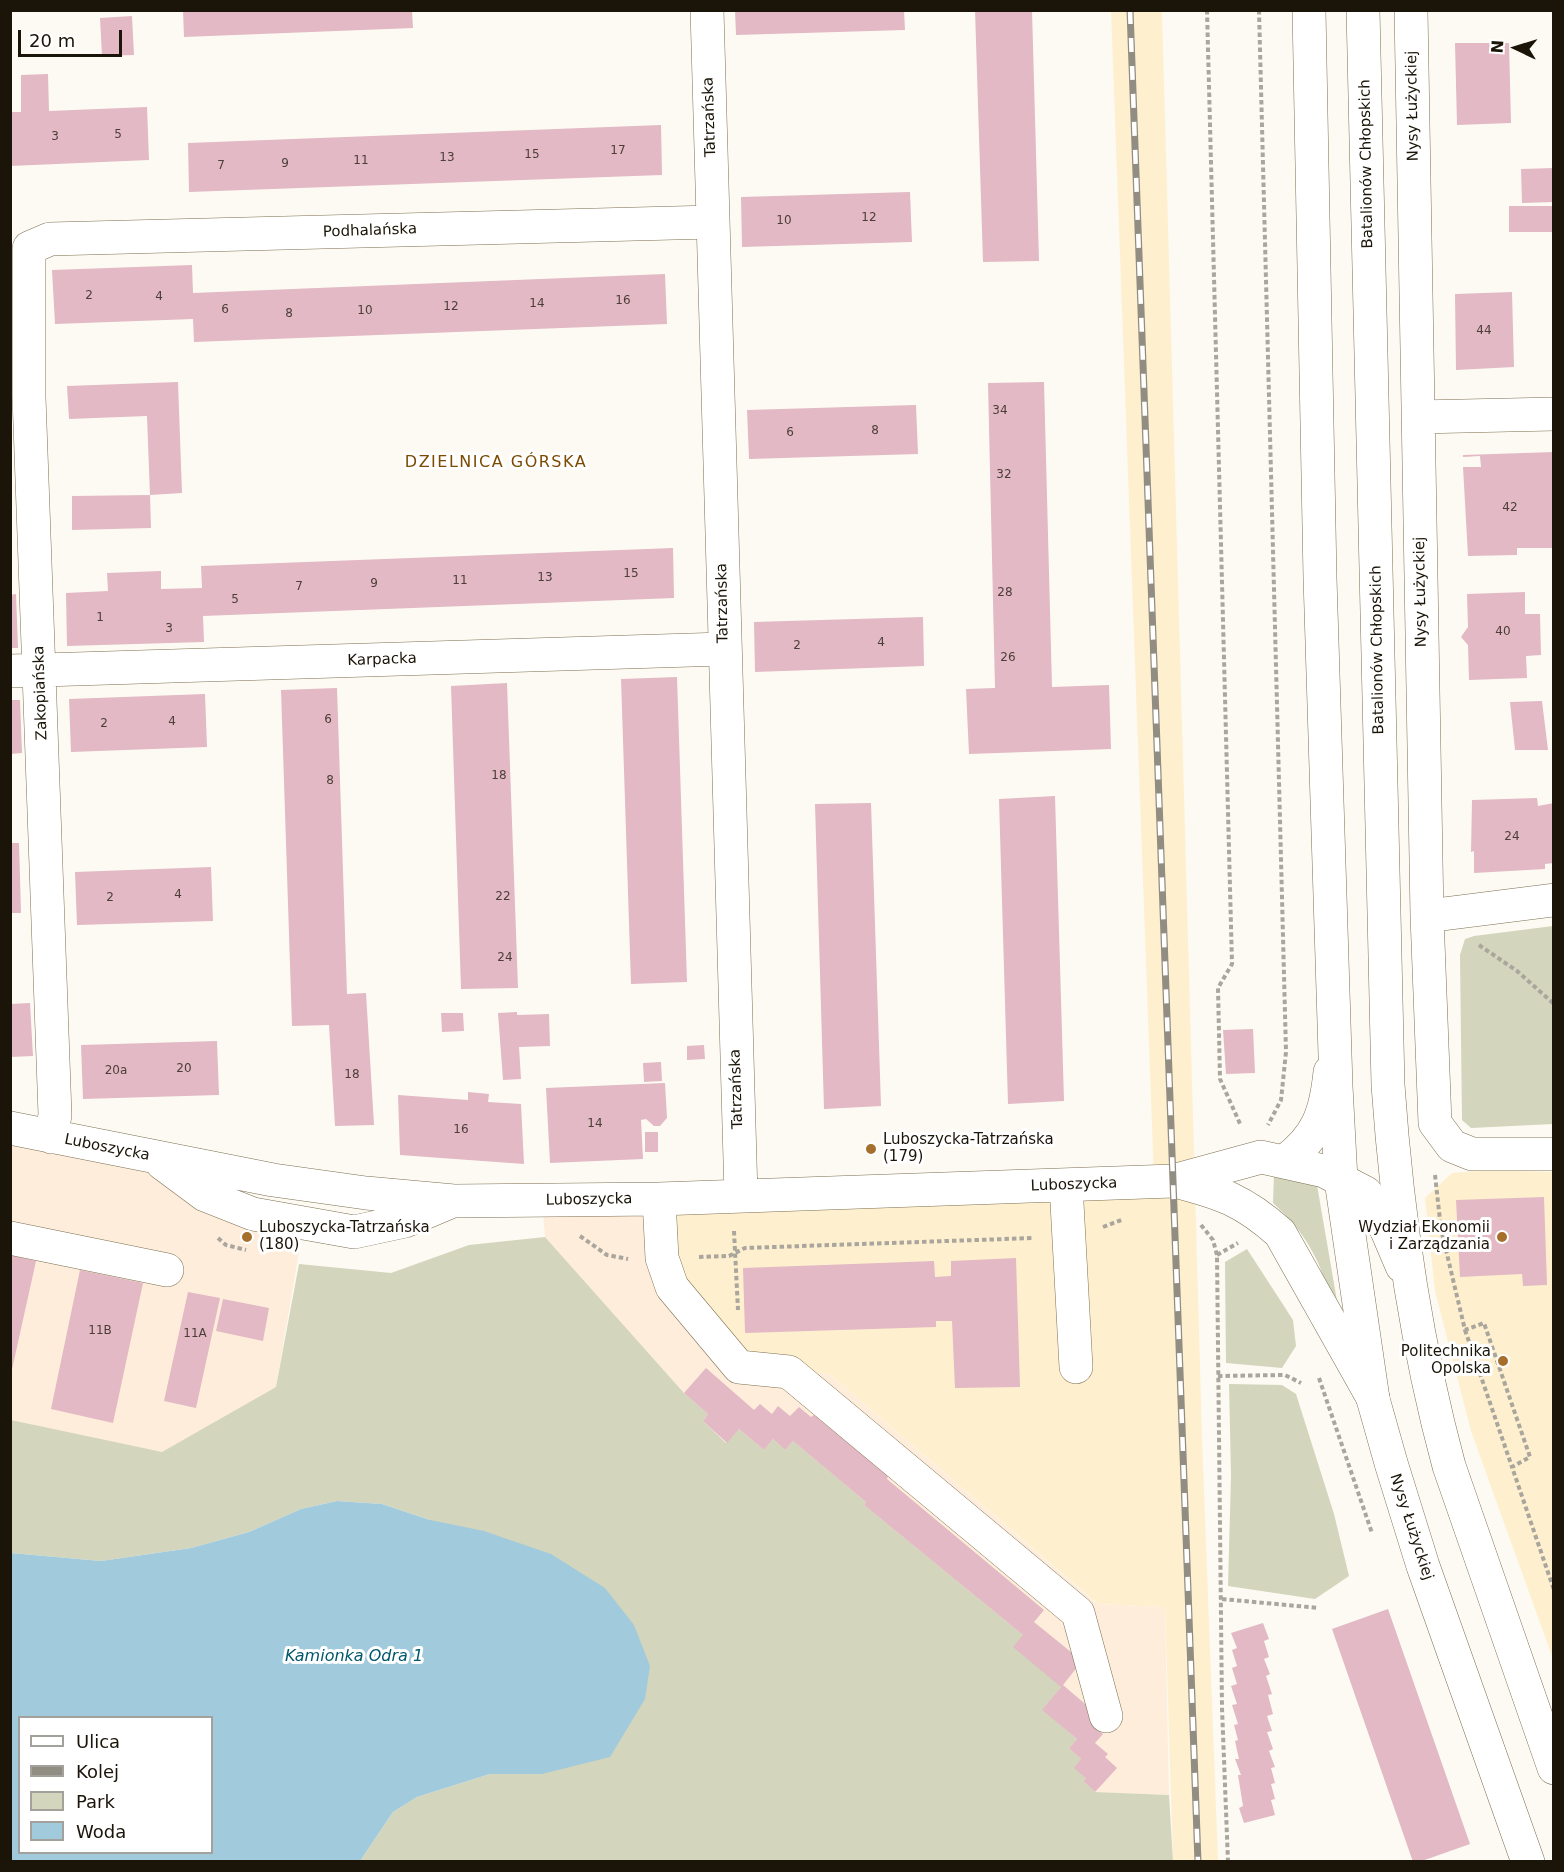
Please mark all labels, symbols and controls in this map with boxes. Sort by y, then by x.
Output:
scale bar [21,18,124,56]
north arrow [1486,18,1546,78]
text: 20 m [29,30,75,51]
text: N [1488,39,1507,54]
street label: Nysy Łużyckiej [1403,50,1423,162]
street label: Tatrzańska [700,77,720,157]
street label: Batalionów Chłopskich [1357,79,1377,249]
house number: 5 [114,128,122,142]
house number: 3 [51,130,59,144]
house number: 17 [610,144,626,158]
house number: 15 [524,148,540,162]
house number: 13 [439,151,455,165]
house number: 11 [353,154,369,168]
house number: 9 [281,157,289,171]
house number: 7 [217,159,225,173]
house number: 12 [861,211,877,225]
house number: 10 [776,214,792,228]
street label: Podhalańska [323,220,417,242]
house number: 2 [85,289,93,303]
house number: 4 [155,290,163,304]
house number: 16 [615,294,631,308]
house number: 14 [529,297,545,311]
house number: 12 [443,300,459,314]
house number: 6 [221,303,229,317]
house number: 10 [357,304,373,318]
house number: 8 [285,307,293,321]
house number: 44 [1476,324,1492,338]
house number: 34 [992,404,1008,418]
house number: 8 [871,424,879,438]
house number: 6 [786,426,794,440]
district label: DZIELNICA GÓRSKA [405,453,587,473]
house number: 32 [996,468,1012,482]
house number: 42 [1502,501,1518,515]
street label: Nysy Łużyckiej [1411,536,1431,648]
street label: Tatrzańska [713,563,733,643]
street label: Batalionów Chłopskich [1368,565,1388,735]
house number: 15 [623,567,639,581]
house number: 13 [537,571,553,585]
house number: 11 [452,574,468,588]
house number: 9 [370,577,378,591]
house number: 7 [295,580,303,594]
house number: 28 [997,586,1013,600]
house number: 5 [231,593,239,607]
house number: 1 [96,611,104,625]
house number: 3 [165,622,173,636]
house number: 40 [1495,625,1511,639]
house number: 4 [877,636,885,650]
house number: 2 [793,639,801,653]
street label: Zakopiańska [30,645,52,741]
street label: Karpacka [347,650,417,670]
house number: 26 [1000,651,1016,665]
house number: 6 [324,713,332,727]
house number: 4 [168,715,176,729]
house number: 2 [100,717,108,731]
house number: 18 [491,769,507,783]
house number: 8 [326,774,334,788]
house number: 24 [1504,830,1520,844]
house number: 4 [174,888,182,902]
house number: 22 [495,890,511,904]
house number: 2 [106,891,114,905]
house number: 24 [497,951,513,965]
street label: Tatrzańska [727,1049,747,1129]
house number: 20 [176,1062,192,1076]
house number: 20a [105,1064,127,1078]
house number: 18 [344,1068,360,1082]
house number: 14 [587,1117,603,1131]
house number: 16 [453,1123,469,1137]
street label: Luboszycka [63,1131,151,1165]
place label: Luboszycka-Tatrzańska (179) [883,1131,1054,1166]
marker: Luboszycka-Tatrzańska (179) [864,1142,878,1156]
street label: Luboszycka [1030,1174,1118,1196]
street label: Luboszycka [545,1190,633,1210]
place label: Luboszycka-Tatrzańska (180) [259,1219,430,1254]
place label: Wydział Ekonomii i Zarządzania [1358,1219,1490,1254]
marker: Luboszycka-Tatrzańska (180) [240,1230,254,1244]
marker: Wydział Ekonomii i Zarządzania [1495,1230,1509,1244]
house number: 11B [88,1324,112,1338]
house number: 11A [183,1327,207,1341]
place label: Politechnika Opolska [1401,1343,1491,1378]
marker: Politechnika Opolska [1496,1354,1510,1368]
street label: Nysy Łużyckiej [1385,1472,1437,1582]
water label: Kamionka Odra 1 [285,1647,423,1667]
legend [18,1716,213,1854]
text: Ulica [76,1731,120,1752]
text: Kolej [76,1761,119,1782]
text: Park [76,1791,115,1812]
text: Woda [76,1821,126,1842]

